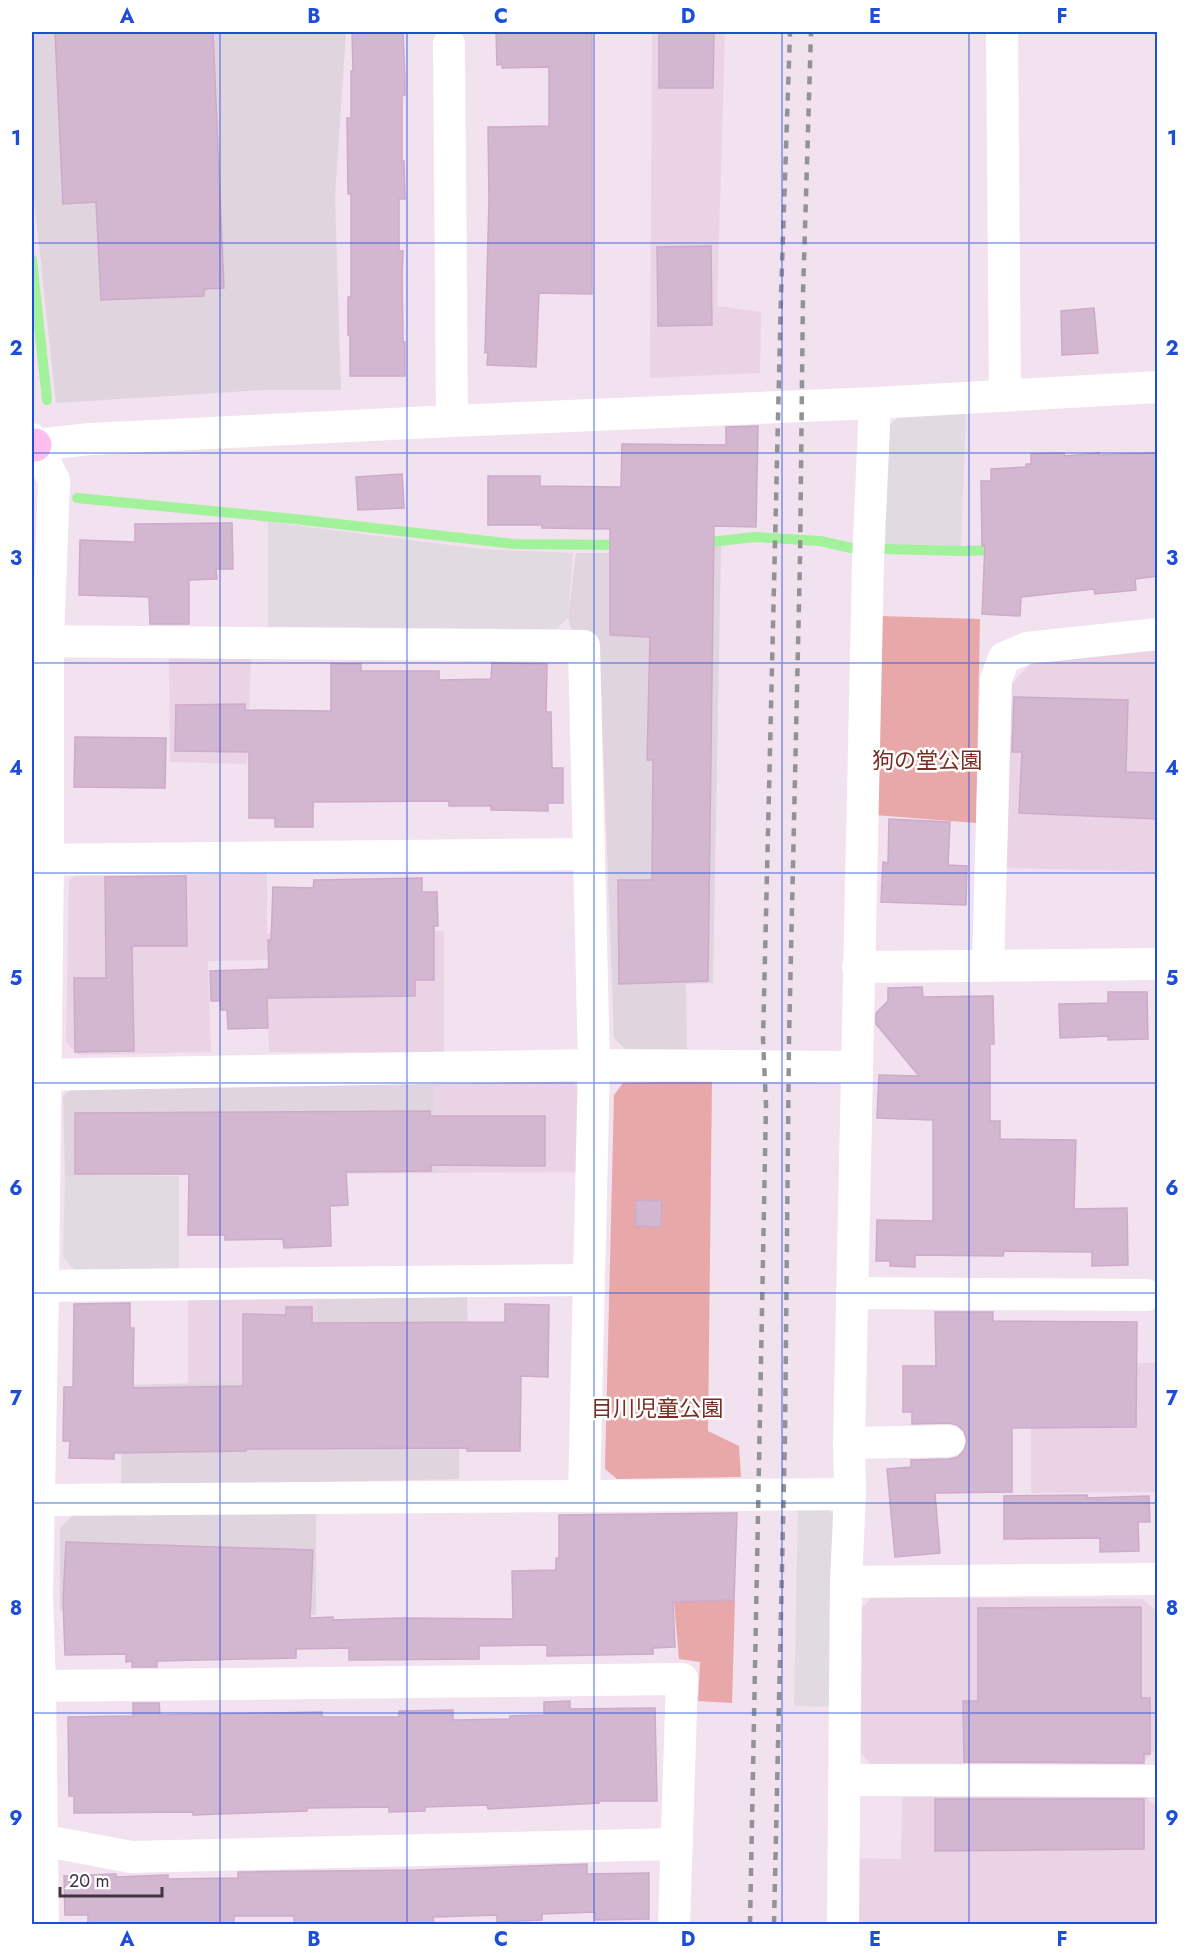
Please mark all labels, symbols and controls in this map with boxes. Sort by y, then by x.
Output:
text: A [119,2,135,31]
text: B [307,2,321,31]
text: C [494,2,508,31]
text: D [681,2,695,31]
text: E [869,2,881,31]
text: F [1056,2,1068,31]
text: 1 [11,124,21,153]
text: 1 [1167,124,1177,153]
text: 2 [9,334,23,363]
text: 2 [1165,334,1179,363]
text: 3 [10,544,22,573]
text: 3 [1166,544,1178,573]
park label: 狗の堂公園 [872,744,982,776]
text: 4 [9,754,23,783]
text: 4 [1165,754,1179,783]
text: 5 [10,964,23,993]
text: 5 [1166,964,1179,993]
text: 6 [9,1174,23,1203]
text: 6 [1165,1174,1179,1203]
text: 7 [10,1384,23,1413]
text: 7 [1166,1384,1179,1413]
park label: 目川児童公園 [591,1392,723,1424]
text: 8 [10,1594,22,1623]
text: 8 [1166,1594,1178,1623]
text: 9 [9,1804,23,1833]
text: 9 [1165,1804,1179,1833]
scale bar [60,1860,162,1898]
text: 20 m [69,1868,109,1894]
text: A [119,1925,135,1954]
text: B [307,1925,321,1954]
text: C [494,1925,508,1954]
text: D [681,1925,695,1954]
text: E [869,1925,881,1954]
text: F [1056,1925,1068,1954]

